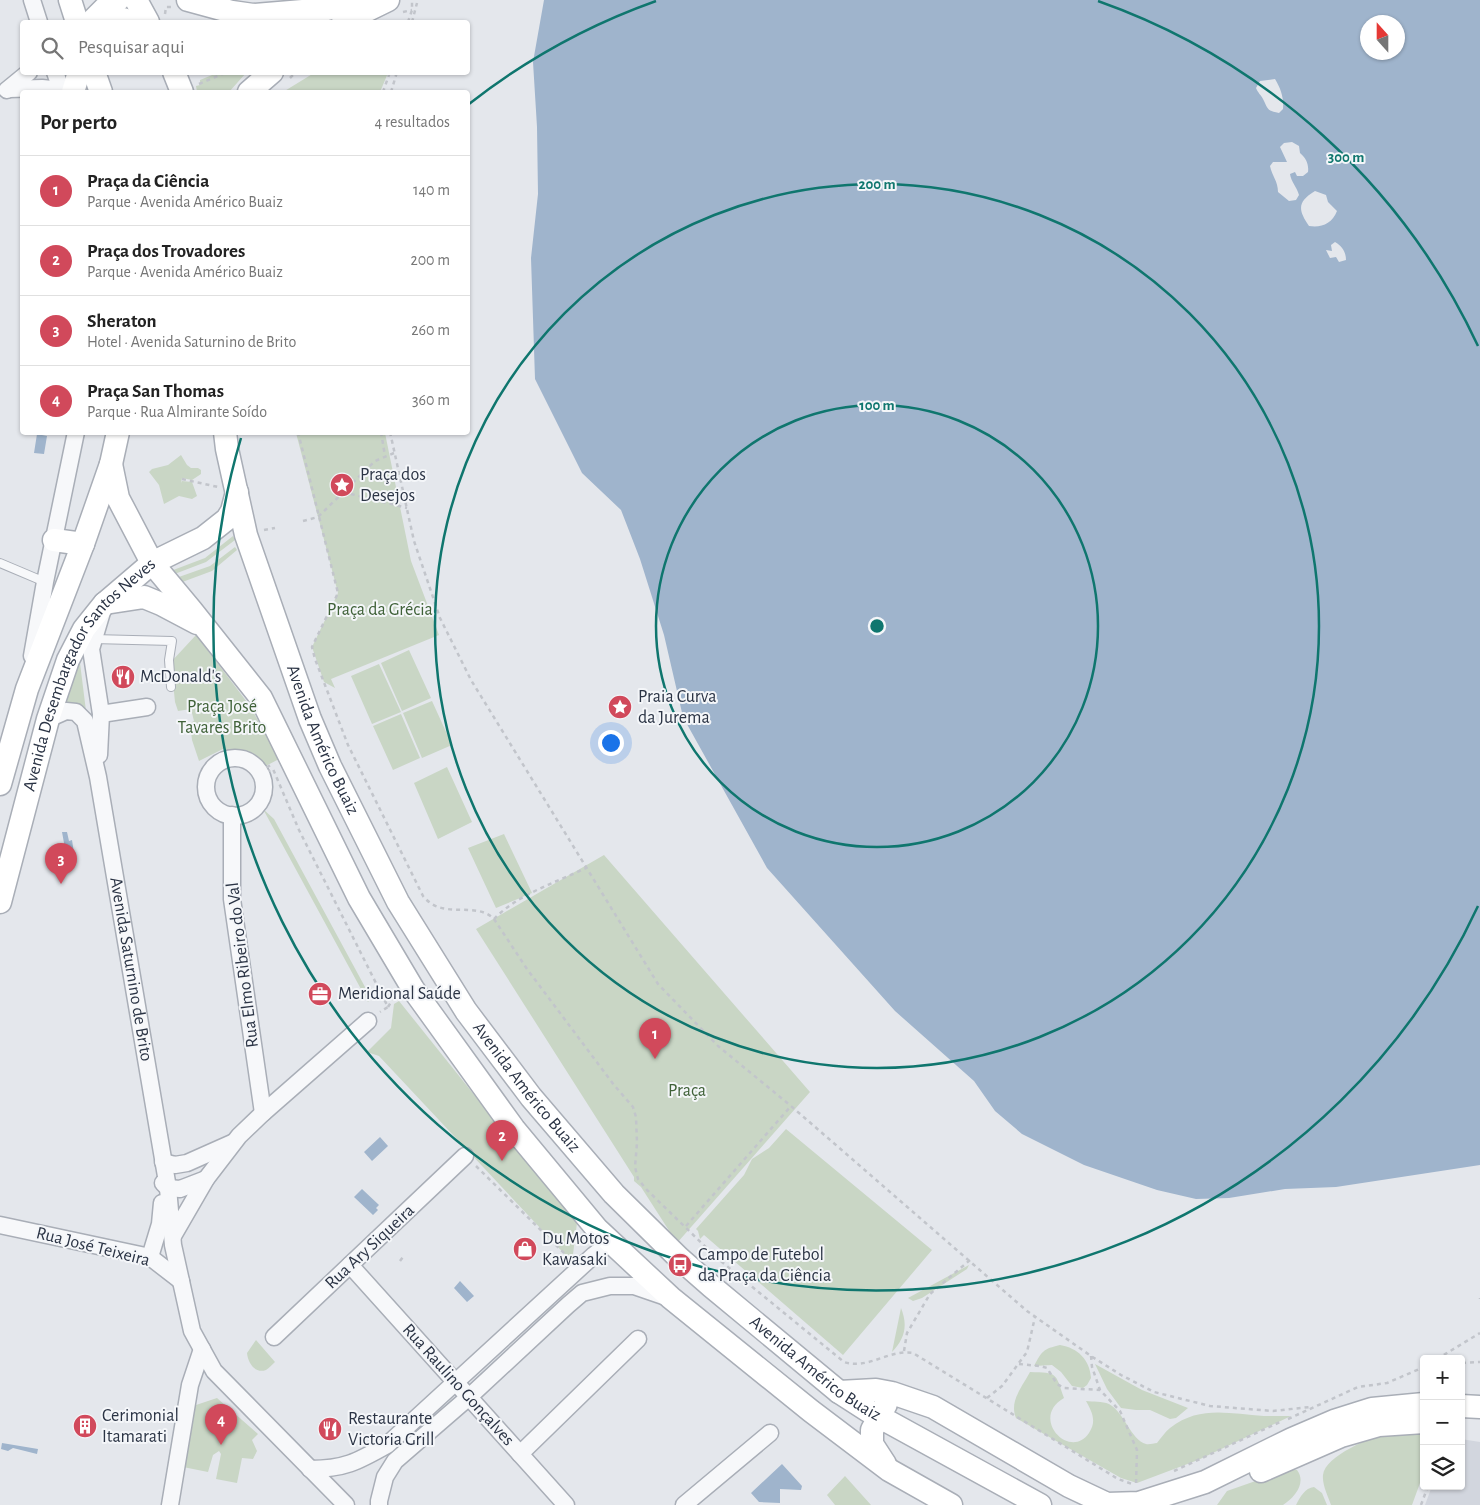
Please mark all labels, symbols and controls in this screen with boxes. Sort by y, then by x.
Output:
north arrow [1360,15,1405,60]
search box [20,20,470,75]
icon: search [38,34,66,62]
text: Pesquisar aqui [78,38,184,57]
text: Por perto [40,112,117,133]
text: 4 resultados [375,114,450,130]
text: 300 m [1328,150,1364,165]
text: Praça da Ciência [87,172,209,191]
text: 200 m [858,177,896,192]
text: 1 [53,182,59,198]
text: 140 m [413,182,450,198]
text: Parque · Avenida Américo Buaiz [87,194,283,210]
text: Praça dos Trovadores [87,242,245,261]
text: 2 [52,252,60,268]
text: 200 m [410,252,450,268]
text: Parque · Avenida Américo Buaiz [87,264,283,280]
text: Sheraton [87,312,157,331]
text: 3 [53,322,59,338]
text: 260 m [411,322,450,338]
text: Hotel · Avenida Saturnino de Brito [87,334,296,350]
text: Praça San Thomas [87,382,224,401]
text: 4 [52,392,60,408]
text: 360 m [412,392,450,408]
text: 100 m [859,398,895,413]
text: Parque · Rua Almirante Soído [87,404,267,420]
place label: Praça dos Desejos [360,466,426,505]
place icon: Praça dos Desejos [329,472,355,498]
street label: Avenida Desembargador Santos Neves [20,555,159,793]
park label: Praça da Grécia [327,601,433,619]
centre of rings [868,617,886,635]
street label: Avenida Américo Buaiz [283,663,362,818]
restaurant icon: McDonald's [110,664,136,690]
place label: McDonald's [140,668,222,686]
place label: Praia Curva da Jurema [638,688,717,727]
place icon: Praia Curva da Jurema [607,694,633,720]
park label: Praça José Tavares Brito [178,698,267,737]
your location [598,730,624,756]
pin: 3 [45,843,77,884]
street label: Avenida Saturnino de Brito [106,876,155,1063]
street label: Rua Elmo Ribeiro do Val [224,881,262,1049]
office icon: Meridional Saúde [307,981,333,1007]
place label: Meridional Saúde [338,985,461,1003]
pin: 1 [639,1018,671,1059]
street label: Avenida Américo Buaiz [469,1019,583,1156]
park label: Praça [668,1082,706,1100]
pin: 2 [486,1120,518,1161]
street label: Rua Ary Siqueira [322,1201,418,1293]
street label: Rua José Teixeira [34,1224,152,1270]
place label: Du Motos Kawasaki [542,1230,609,1269]
shop icon: Du Motos Kawasaki [512,1236,538,1262]
place label: Campo de Futebol da Praça da Ciência [698,1246,831,1285]
bus stop icon: Campo de Futebol da Praça da Ciência [667,1252,693,1278]
street label: Avenida Américo Buaiz [746,1313,884,1425]
street label: Rua Raulino Gonçalves [399,1321,517,1449]
map controls [1420,1355,1465,1490]
button: + [1420,1355,1465,1400]
button: − [1420,1400,1465,1445]
pin: 4 [205,1404,237,1445]
place label: Cerimonial Itamarati [102,1407,179,1446]
place label: Restaurante Victoria Grill [348,1410,435,1449]
building icon: Cerimonial Itamarati [72,1413,98,1439]
restaurant icon: Restaurante Victoria Grill [317,1416,343,1442]
button: layers [1420,1445,1465,1490]

